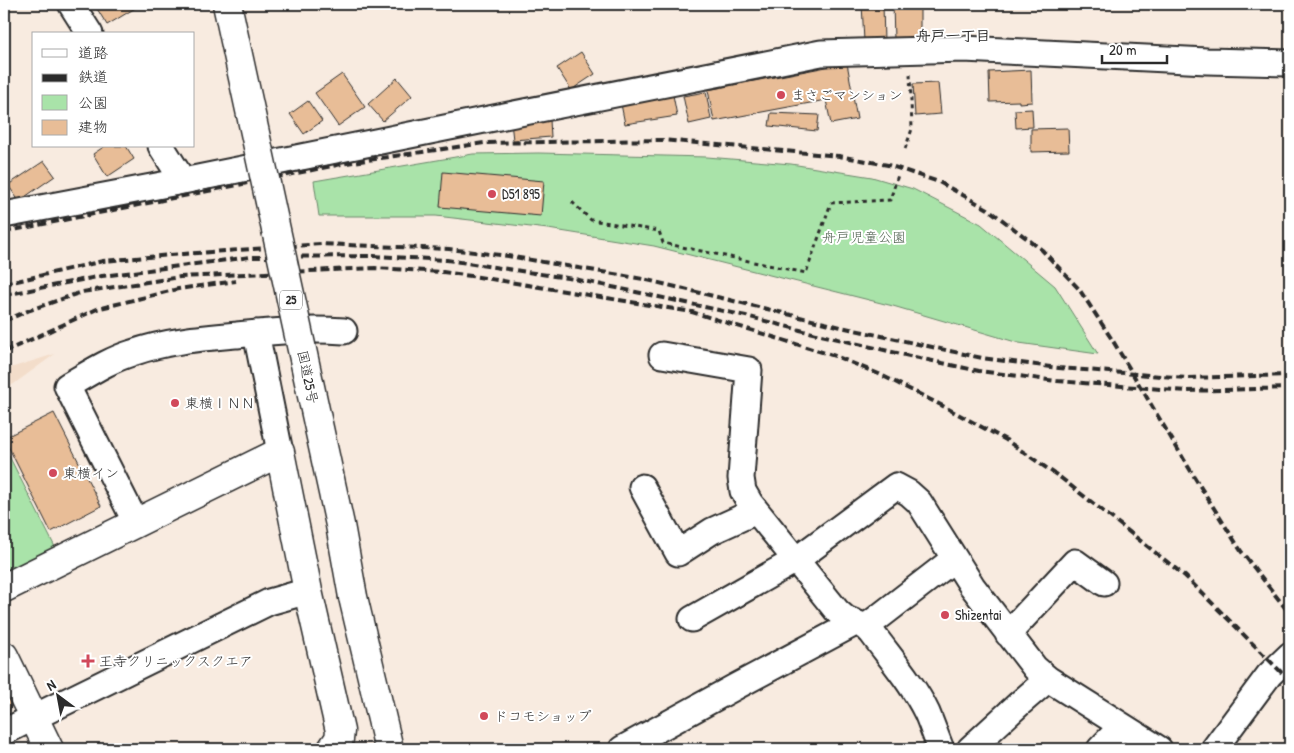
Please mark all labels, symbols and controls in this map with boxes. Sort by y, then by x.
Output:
district label: 舟戸一丁目 [915,25,991,46]
legend [32,32,195,148]
scale bar [1102,32,1166,64]
text: 20 m [1109,39,1136,60]
text: 道路 [78,42,108,63]
text: 鉄道 [78,66,108,87]
place label: まさごマンション [791,85,902,104]
marker: まさごマンション [775,89,787,101]
text: 公園 [78,92,108,113]
text: 建物 [78,116,108,137]
place label: D51 895 [502,184,540,203]
marker: D51 895 [486,188,498,200]
park label: 舟戸児童公園 [822,227,906,246]
road number: 25 [280,290,302,310]
street label: 国道25号 [294,348,323,406]
place label: 東横ＩＮＮ [185,393,255,412]
marker: 東横ＩＮＮ [169,397,181,409]
place label: 東横イン [63,463,119,482]
marker: 東横イン [47,467,59,479]
place label: Shizentai [955,605,1002,624]
marker: Shizentai [939,609,951,621]
place label: 王寺クリニックスクエア [99,651,253,670]
marker: 王寺クリニックスクエア [81,654,95,668]
north arrow [32,670,82,720]
text: N [43,674,60,695]
place label: ドコモショップ [494,706,591,725]
marker: ドコモショップ [478,710,490,722]

